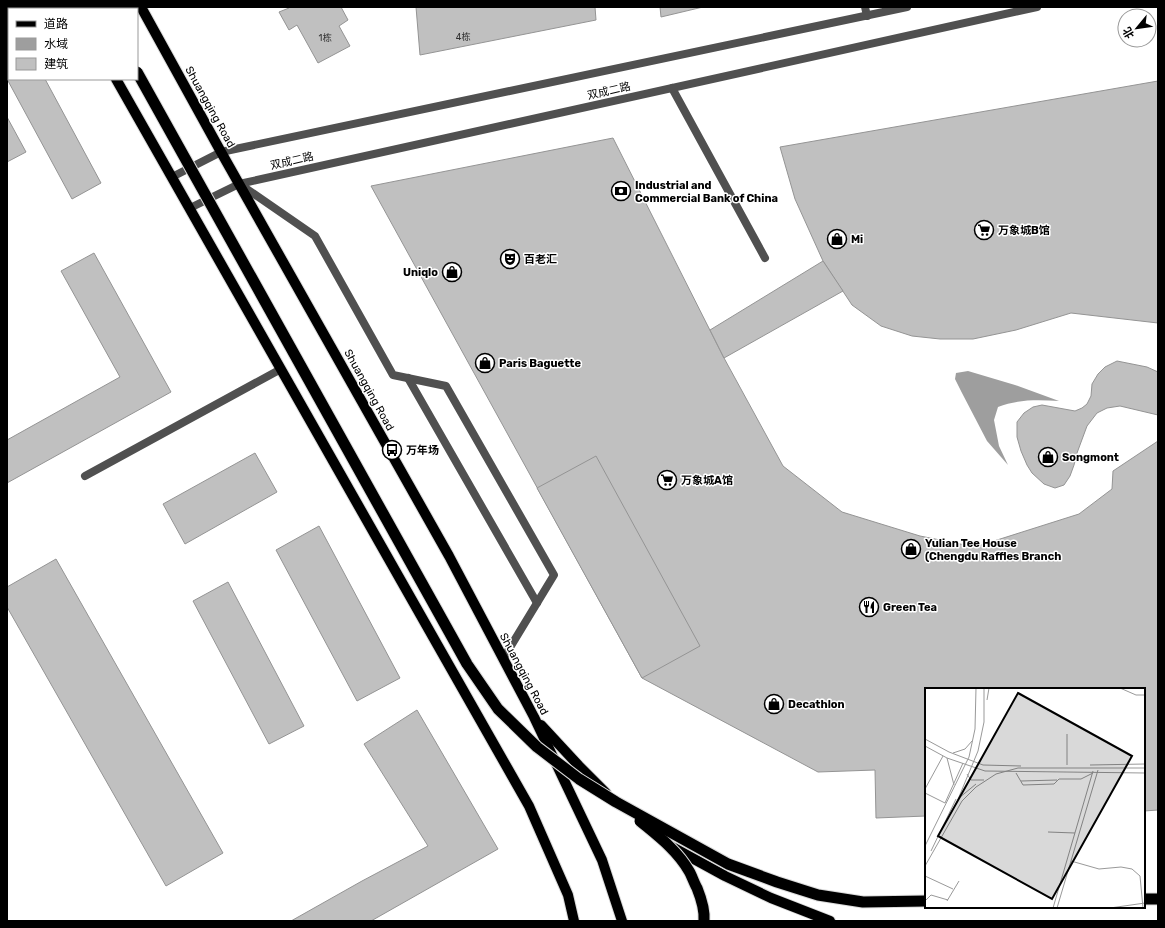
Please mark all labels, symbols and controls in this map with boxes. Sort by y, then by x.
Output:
legend [8,8,138,80]
north arrow [1117,8,1157,48]
text: 道路 [44,17,68,31]
text: 北 [1120,25,1137,41]
house number: 4栋 [456,31,470,42]
house number: 1栋 [319,32,331,43]
text: 水域 [44,37,68,51]
text: 建筑 [44,57,68,71]
street label: Shuangqing Road [182,64,238,150]
street label: 双成二路 [586,80,632,102]
street label: 双成二路 [269,150,315,172]
place label: Industrial and Commercial Bank of China [635,179,778,205]
bank icon: Industrial and Commercial Bank of China [610,180,632,202]
supermarket icon: 万象城B馆 [973,219,995,241]
place label: 万象城B馆 [998,224,1050,237]
shop icon: Mi [826,228,848,250]
place label: Mi [851,233,863,246]
theatre icon: 百老汇 [499,248,521,270]
place label: 百老汇 [524,253,557,266]
shop icon: Uniqlo [441,261,463,283]
place label: Uniqlo [403,266,438,279]
street label: Shuangqing Road [341,347,397,433]
shop icon: Paris Baguette [474,352,496,374]
place label: Paris Baguette [499,357,581,370]
bus stop icon: 万年场 [381,439,403,461]
place label: 万年场 [406,444,439,457]
shop icon: Songmont [1037,446,1059,468]
place label: Songmont [1062,451,1119,464]
supermarket icon: 万象城A馆 [656,469,678,491]
place label: 万象城A馆 [681,474,733,487]
place label: Yulian Tee House (Chengdu Raffles Branch [925,537,1061,563]
shop icon: Yulian Tee House (Chengdu Raffles Branch [900,538,922,560]
restaurant icon: Green Tea [858,596,880,618]
place label: Green Tea [883,601,937,614]
street label: Shuangqing Road [497,631,551,717]
inset map [925,688,1145,908]
shop icon: Decathlon [763,693,785,715]
place label: Decathlon [788,698,845,711]

